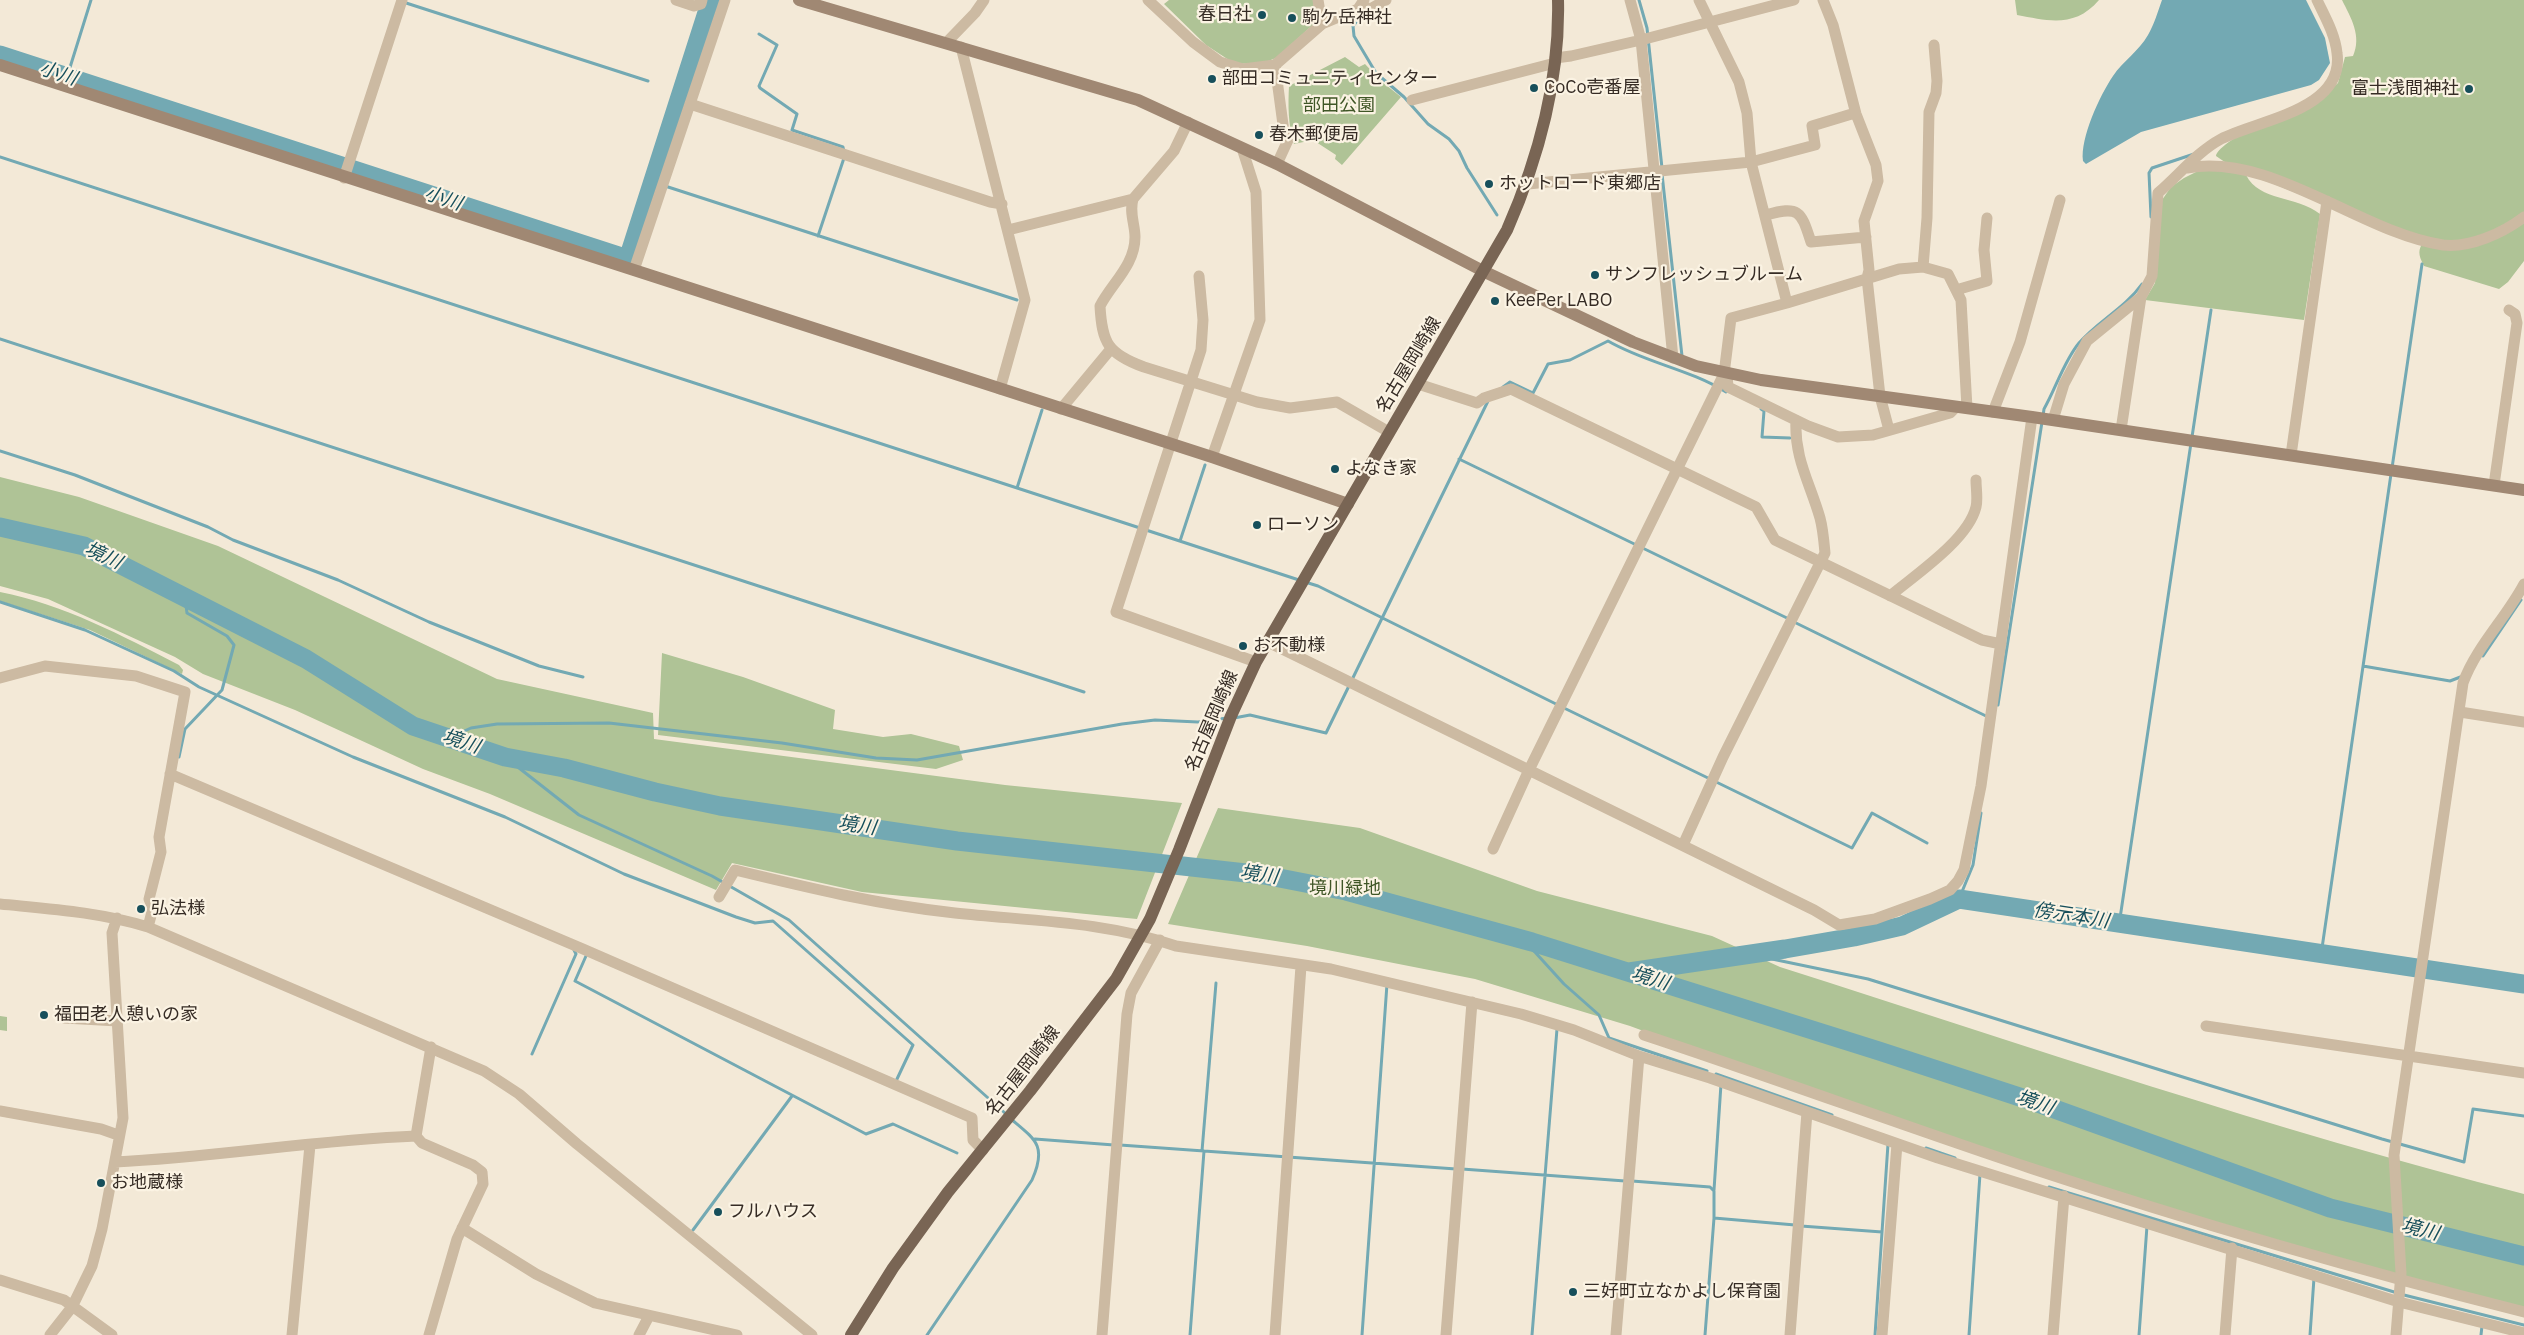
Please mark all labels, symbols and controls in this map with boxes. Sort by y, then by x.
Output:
place label: 春日社 [1198,4,1252,26]
place label: 駒ケ岳神社 [1302,7,1392,29]
marker: 春日社 [1256,9,1268,21]
marker: 駒ケ岳神社 [1286,12,1298,24]
water label: 小川 [36,57,80,91]
place label: 部田コミュニティセンター [1222,68,1438,90]
marker: 部田コミュニティセンター [1206,73,1218,85]
place label: CoCo壱番屋 [1544,77,1641,99]
place label: 富士浅間神社 [2351,78,2459,100]
marker: CoCo壱番屋 [1528,82,1540,94]
marker: 富士浅間神社 [2463,83,2475,95]
park label: 部田公園 [1303,95,1375,117]
place label: 春木郵便局 [1269,124,1359,146]
marker: 春木郵便局 [1253,129,1265,141]
place label: ホットロード東郷店 [1499,173,1661,195]
marker: ホットロード東郷店 [1483,178,1495,190]
water label: 小川 [421,182,465,216]
place label: サンフレッシュブルーム [1605,264,1803,286]
marker: サンフレッシュブルーム [1589,269,1601,281]
place label: KeePer LABO [1505,290,1612,312]
marker: KeePer LABO [1489,295,1501,307]
street label: 名古屋岡崎線 [1372,313,1446,417]
place label: よなき家 [1345,458,1417,480]
marker: よなき家 [1329,463,1341,475]
place label: ローソン [1267,514,1339,536]
marker: ローソン [1251,519,1263,531]
water label: 境川 [81,538,125,574]
place label: お不動様 [1253,635,1325,657]
marker: お不動様 [1237,640,1249,652]
street label: 名古屋岡崎線 [1181,667,1243,775]
water label: 境川 [439,725,483,759]
water label: 境川 [837,812,877,840]
water label: 境川 [1239,861,1279,889]
park label: 境川緑地 [1309,878,1381,900]
place label: 弘法様 [151,898,205,920]
water label: 傍示本川 [2032,899,2110,933]
marker: 弘法様 [135,903,147,915]
water label: 境川 [1628,963,1672,995]
place label: 福田老人憩いの家 [54,1004,198,1026]
marker: 福田老人憩いの家 [38,1009,50,1021]
street label: 名古屋岡崎線 [981,1022,1065,1120]
water label: 境川 [2013,1086,2057,1120]
place label: お地蔵様 [111,1172,183,1194]
marker: お地蔵様 [95,1177,107,1189]
place label: フルハウス [728,1201,818,1223]
marker: フルハウス [712,1206,724,1218]
water label: 境川 [2399,1214,2441,1246]
place label: 三好町立なかよし保育園 [1583,1281,1781,1303]
marker: 三好町立なかよし保育園 [1567,1286,1579,1298]

